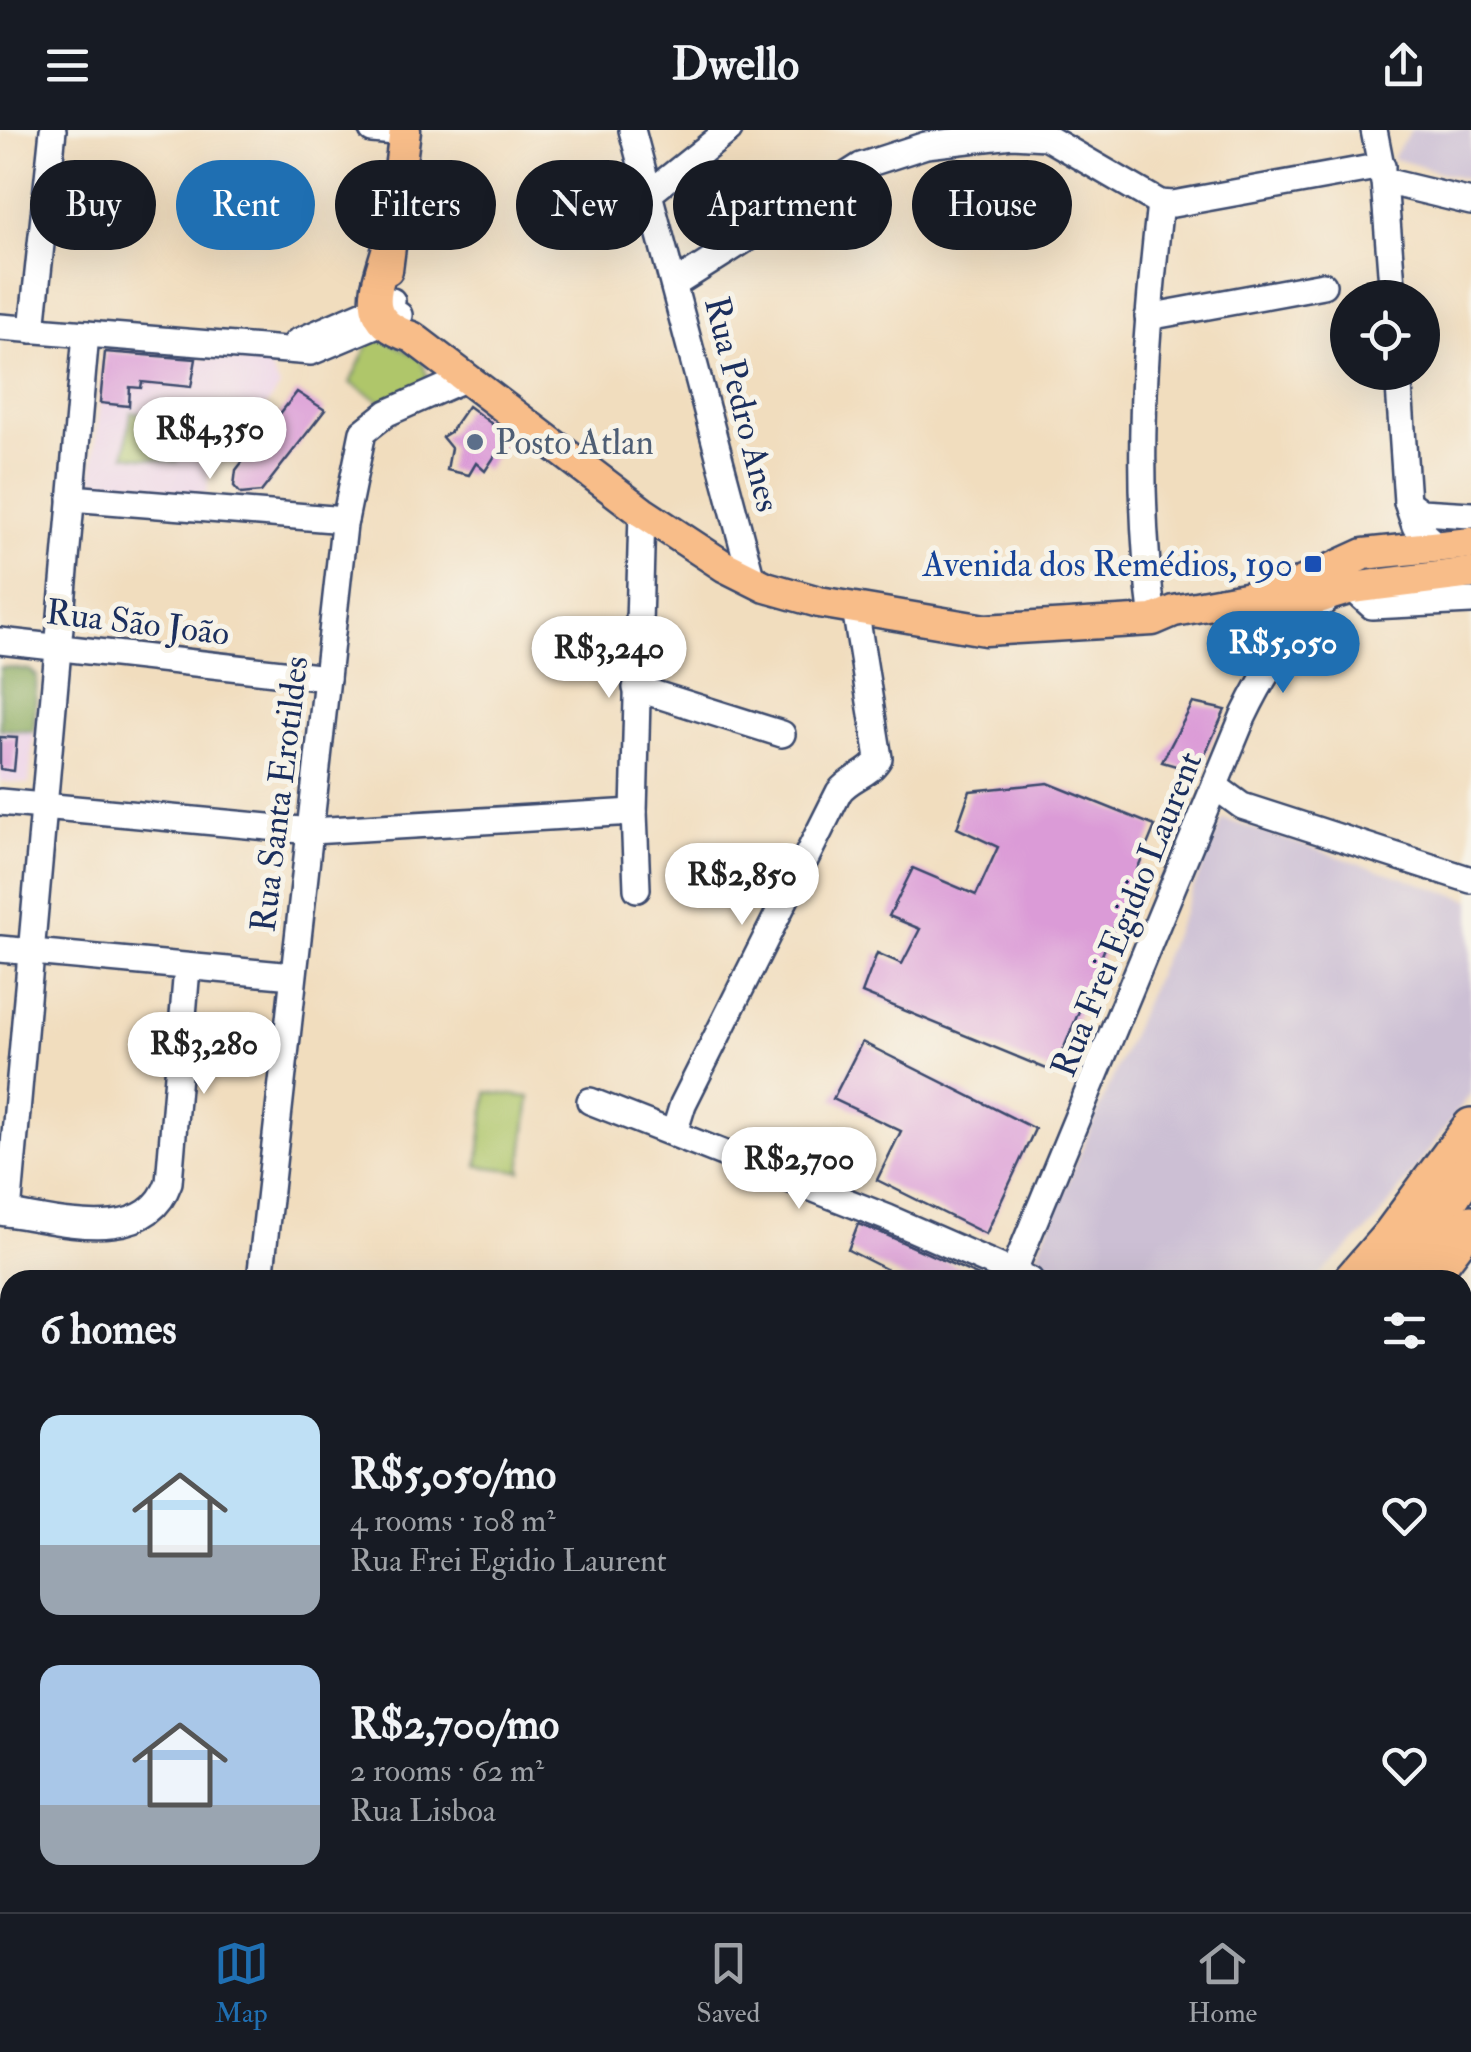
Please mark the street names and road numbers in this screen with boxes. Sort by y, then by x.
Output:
street label: Rua Pedro Anes [694,292,790,516]
street label: Rua São João [44,590,232,656]
street label: Rua Santa Erotildes [241,654,319,935]
street label: Rua Frei Egidio Laurent [1042,745,1212,1083]

